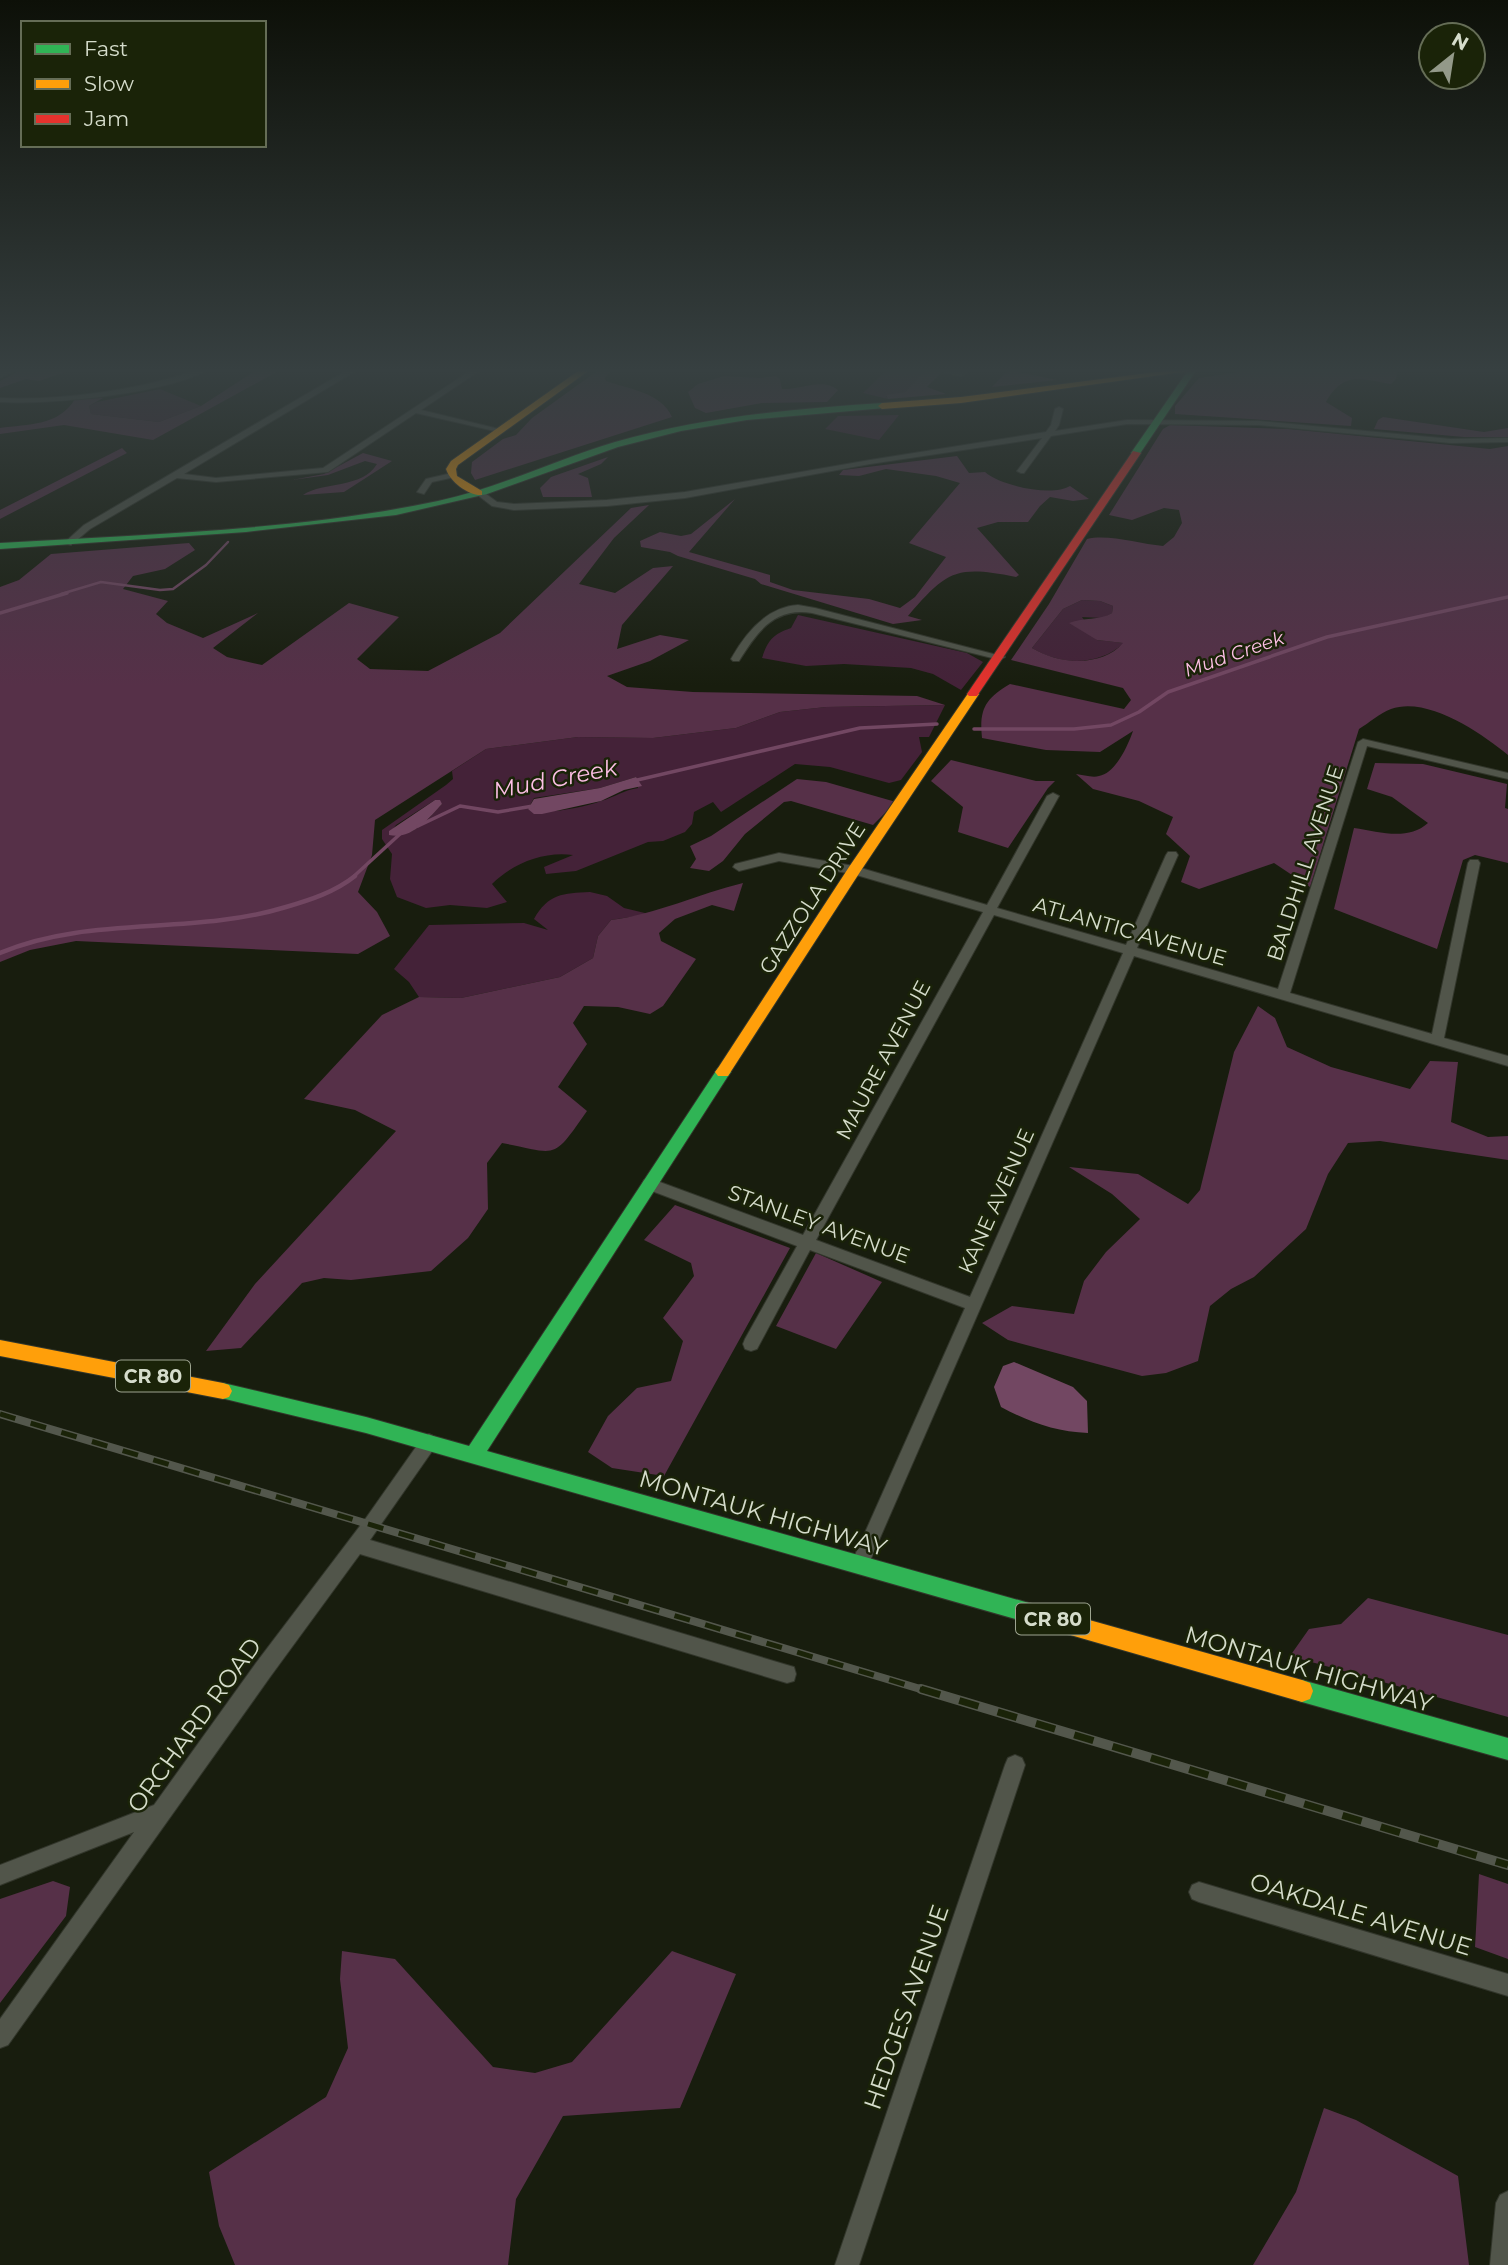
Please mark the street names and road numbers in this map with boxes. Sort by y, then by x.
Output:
street label: BALDHILL AVENUE [1261,762,1349,964]
street label: GAZZOLA DRIVE [754,817,870,979]
street label: ATLANTIC AVENUE [1030,891,1230,971]
street label: MAURE AVENUE [831,976,935,1144]
street label: KANE AVENUE [953,1124,1039,1278]
street label: STANLEY AVENUE [725,1179,913,1269]
road number: CR 80 [116,1360,190,1392]
street label: MONTAUK HIGHWAY [636,1464,891,1562]
road number: CR 80 [1016,1604,1090,1634]
street label: MONTAUK HIGHWAY [1182,1620,1437,1718]
street label: ORCHARD ROAD [121,1632,267,1818]
street label: OAKDALE AVENUE [1246,1866,1476,1962]
street label: HEDGES AVENUE [857,1901,955,2113]

